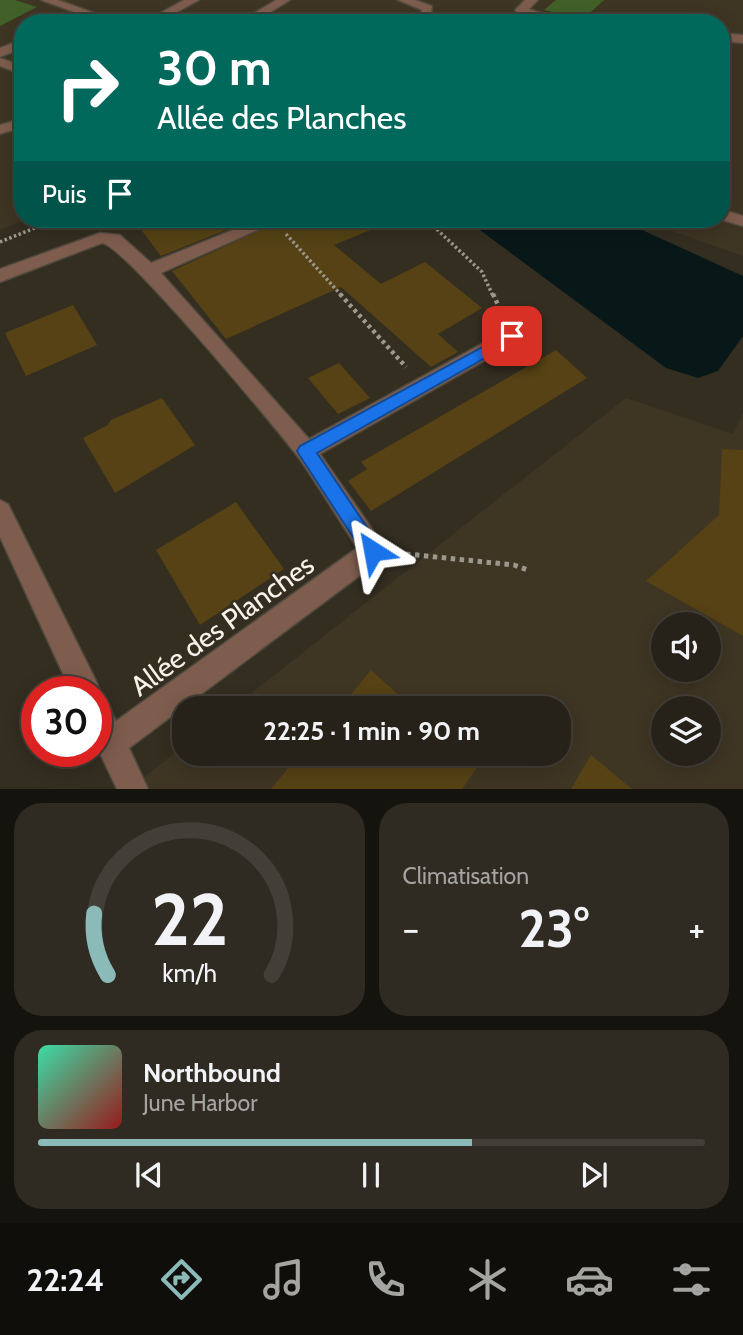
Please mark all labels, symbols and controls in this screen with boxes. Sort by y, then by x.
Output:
text: 30 m [157,38,272,97]
icon: right [42,42,133,133]
text: Allée des Planches [157,98,406,137]
icon: arrive [101,175,139,213]
text: Puis [42,178,87,210]
pin [482,306,542,366]
icon: arrive [493,317,531,355]
position arrow [336,514,410,588]
street label: Allée des Planches [124,547,320,703]
map controls [651,612,721,766]
button: sound [651,612,721,682]
speed limit sign: 30 [21,676,112,767]
button: layers [651,696,721,766]
text: 22:25 · 1 min · 90 m [263,715,480,747]
text: Climatisation [403,862,529,890]
text: 22 [151,876,228,964]
text: 23° [518,897,589,960]
text: − [403,905,419,952]
text: + [688,905,705,952]
text: km/h [162,958,217,988]
text: Northbound [143,1057,281,1089]
text: June Harbor [143,1089,257,1117]
icon: previous [130,1156,168,1194]
icon: pause [352,1156,390,1194]
icon: next [575,1156,613,1194]
icon: directions [157,1255,206,1304]
icon: music [259,1255,308,1304]
icon: phone [361,1255,410,1304]
icon: climate [463,1255,512,1304]
icon: car [565,1255,614,1304]
icon: filters [667,1255,716,1304]
text: 22:24 [27,1260,104,1299]

